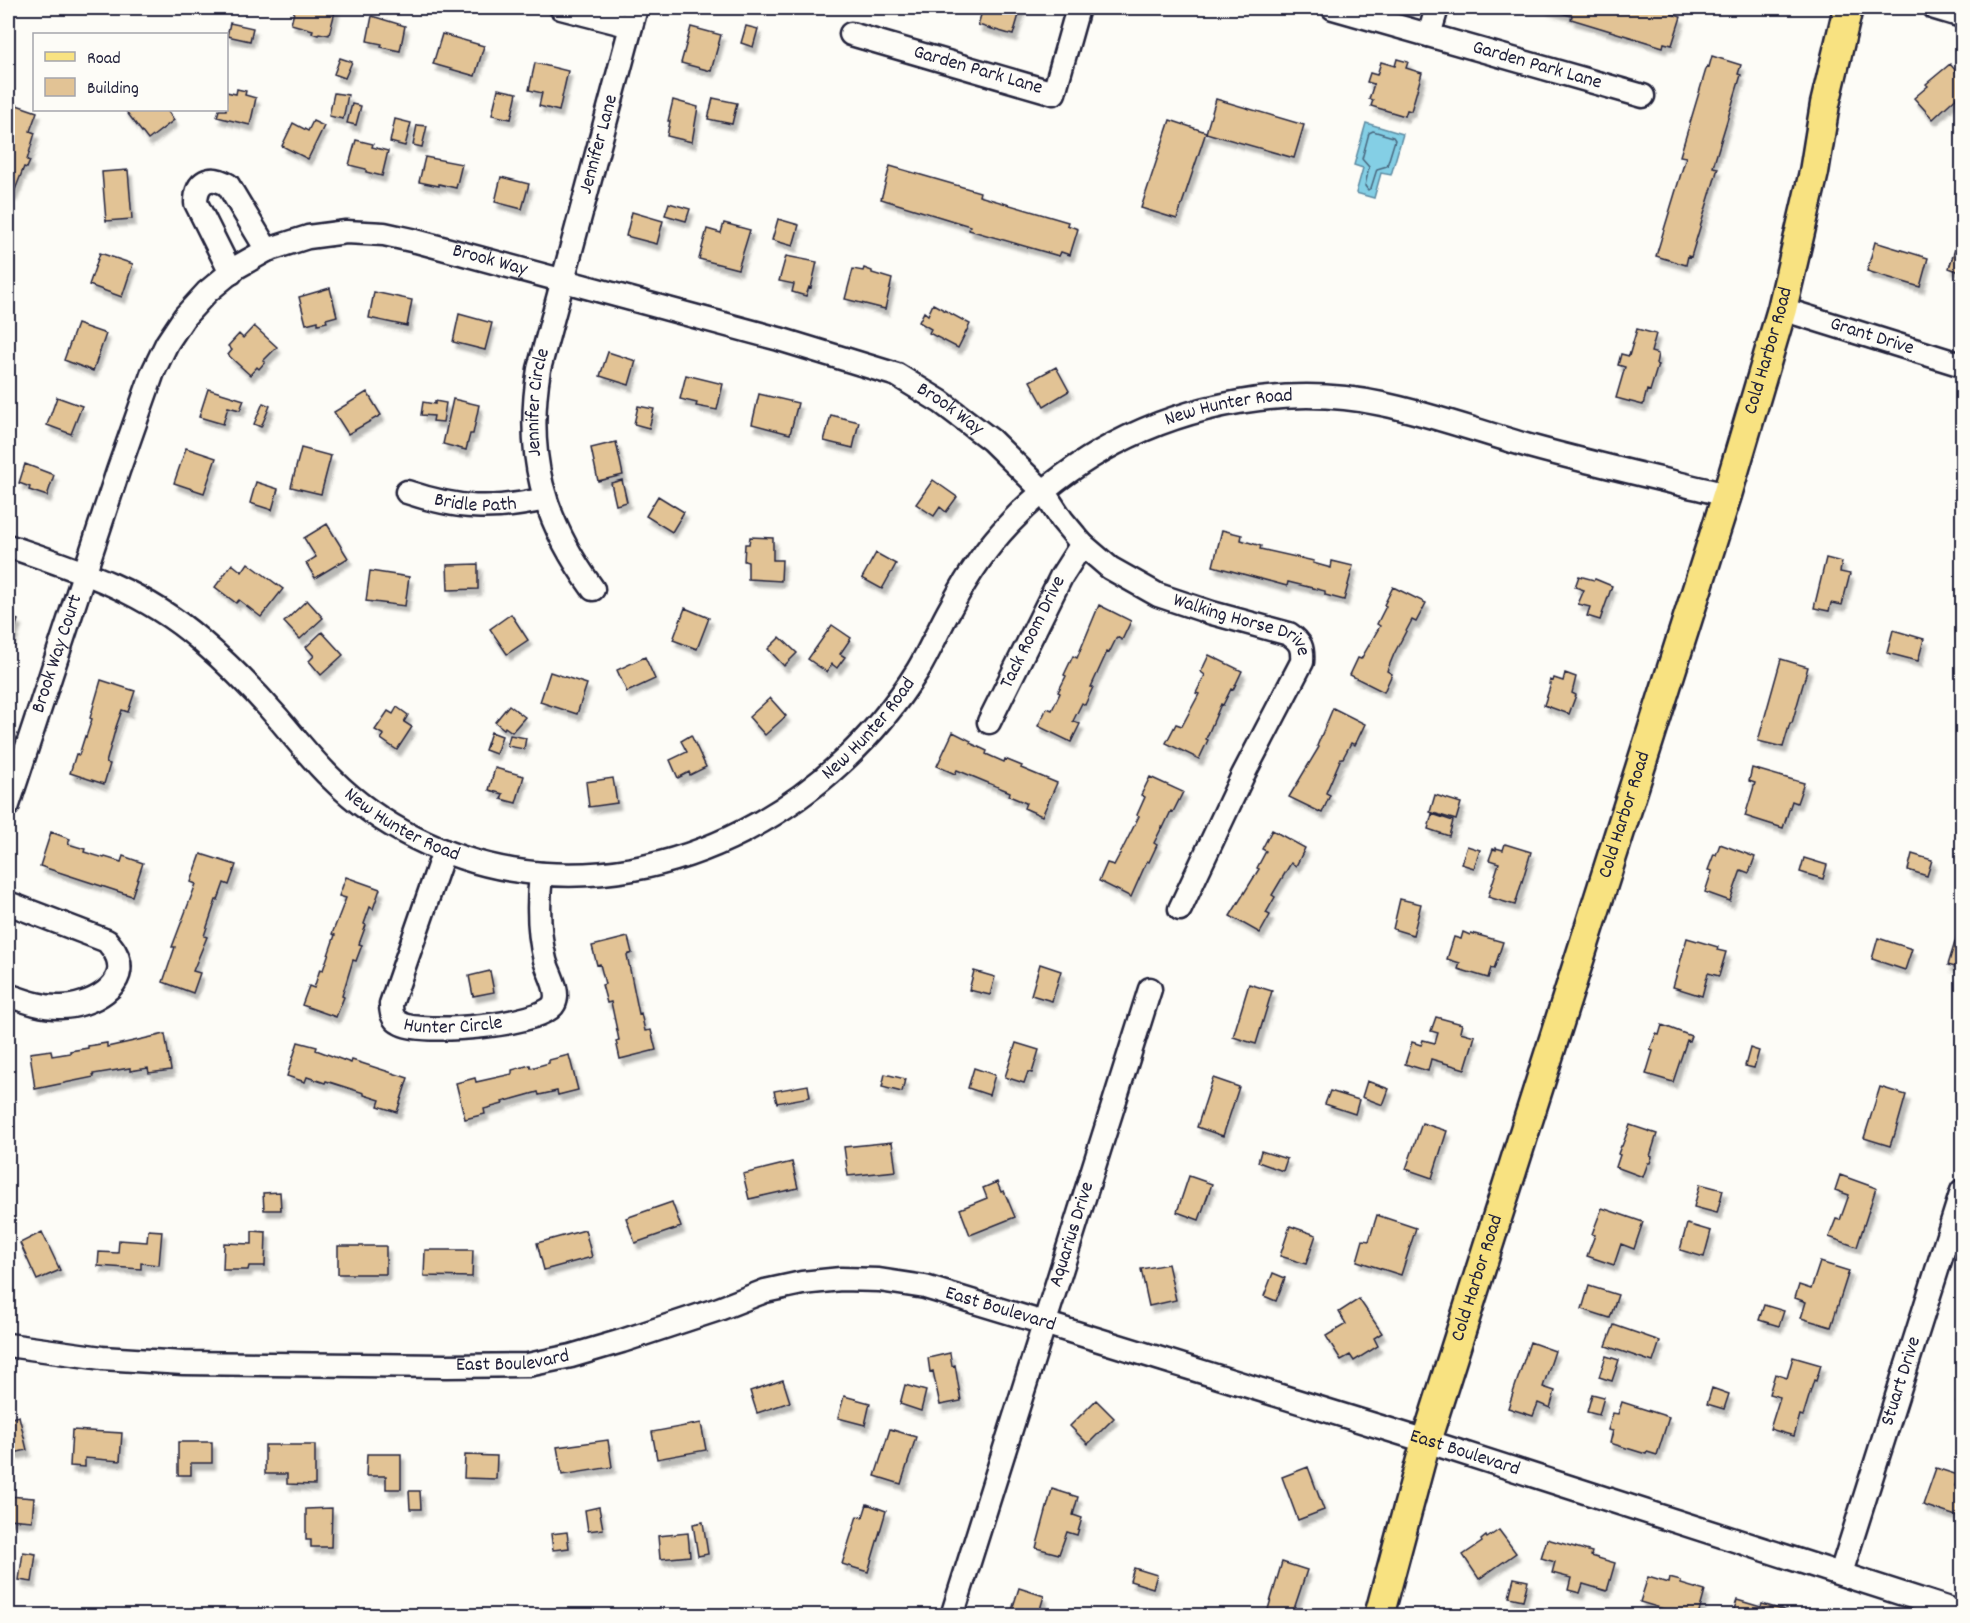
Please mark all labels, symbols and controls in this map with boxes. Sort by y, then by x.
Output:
legend [33,33,228,111]
street label: Garden Park Lane [1469,34,1605,98]
street label: Garden Park Lane [910,39,1046,103]
text: Road [87,47,121,72]
text: Building [87,77,139,102]
street label: Jennifer Lane [573,92,626,197]
street label: Brook Way [449,237,531,285]
street label: Cold Harbor Road [1737,284,1801,418]
street label: Grant Drive [1826,311,1918,363]
street label: Jennifer Circle [520,345,558,458]
street label: Brook Way [911,376,990,444]
street label: New Hunter Road [1161,382,1293,434]
street label: Bridle Path [431,486,518,521]
street label: Tack Room Drive [994,571,1073,694]
street label: Walking Horse Drive [1169,587,1316,658]
street label: Brook Way Court [25,591,90,717]
street label: New Hunter Road [816,672,923,788]
street label: Cold Harbor Road [1592,748,1658,882]
street label: New Hunter Road [337,782,463,870]
street label: Hunter Circle [401,1009,505,1043]
street label: Aquarius Drive [1043,1178,1102,1291]
street label: Cold Harbor Road [1444,1211,1511,1345]
street label: East Boulevard [942,1280,1059,1340]
street label: Stuart Drive [1874,1333,1929,1430]
street label: East Boulevard [456,1343,572,1380]
street label: East Boulevard [1406,1423,1523,1484]

